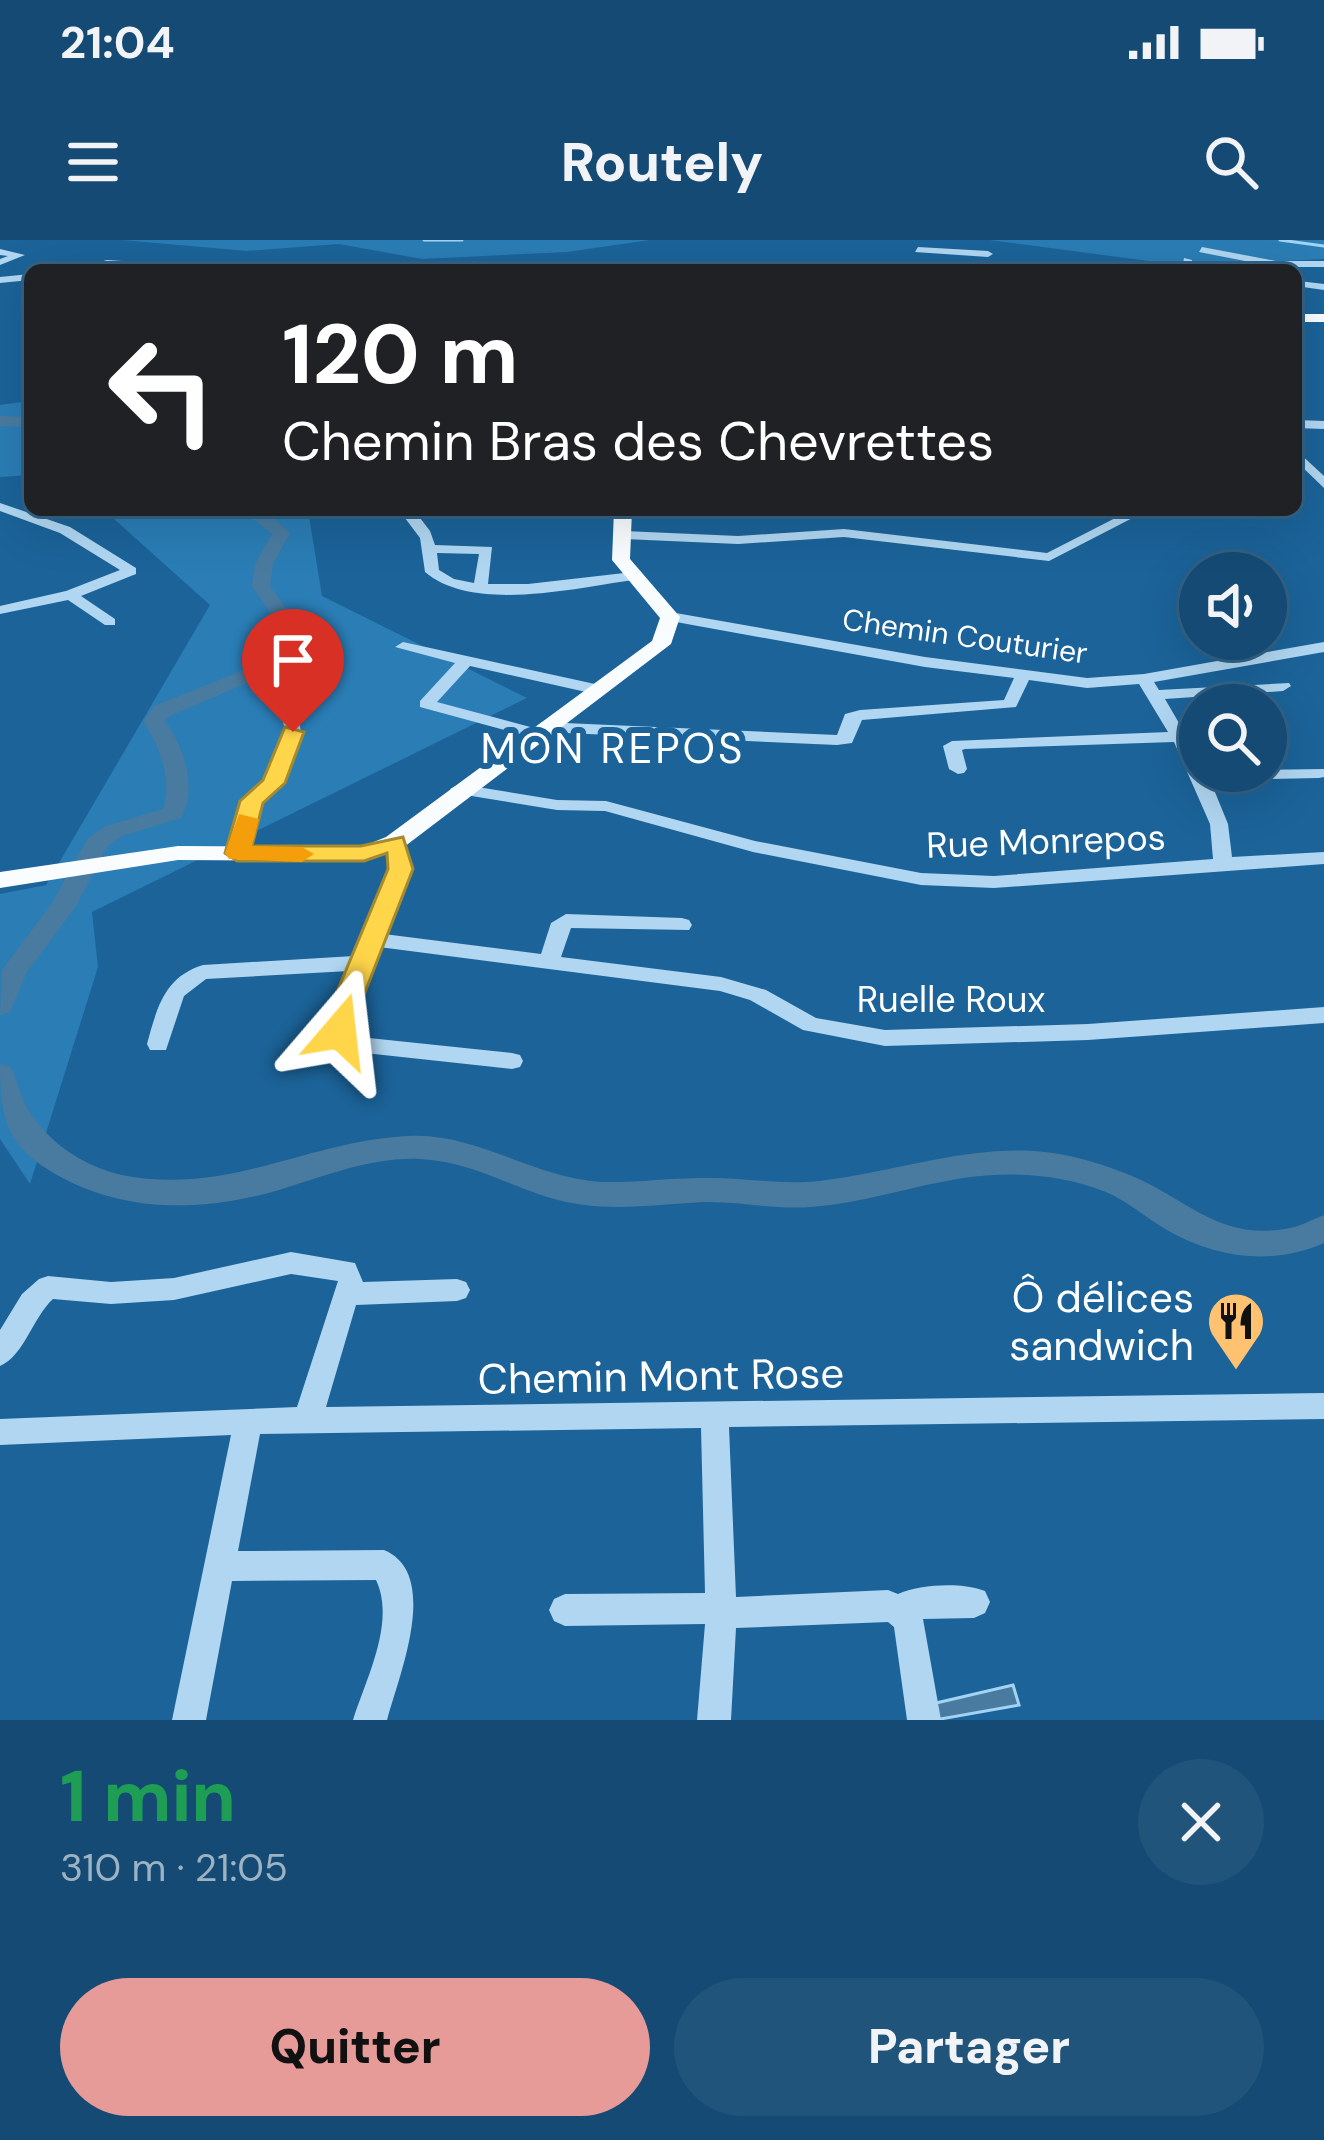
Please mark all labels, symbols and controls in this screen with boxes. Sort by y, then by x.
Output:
text: 21:04 [60,13,175,72]
text: Routely [561,127,763,198]
icon: menu [60,129,126,195]
icon: search [1198,129,1264,195]
text: 120 m [282,300,519,409]
icon: left [84,312,240,468]
text: Chemin Bras des Chevrettes [282,406,994,477]
map controls [1179,552,1287,792]
button: sound [1179,552,1287,660]
street label: Chemin Couturier [840,600,1090,672]
pin [242,609,344,732]
icon: arrive [260,627,326,693]
button: search [1179,684,1287,792]
district label: MON REPOS [481,721,745,776]
street label: Rue Monrepos [926,813,1166,869]
position arrow [277,968,403,1094]
street label: Ruelle Roux [857,976,1045,1023]
place label: Ô délices sandwich [1009,1270,1194,1373]
restaurant icon: Ô délices sandwich [1205,1290,1267,1372]
street label: Chemin Mont Rose [477,1345,845,1407]
text: 1 min [60,1750,236,1843]
button: close [1138,1759,1264,1885]
text: 310 m · 21:05 [60,1842,288,1893]
button: Quitter [60,1978,650,2116]
button: Partager [674,1978,1264,2116]

